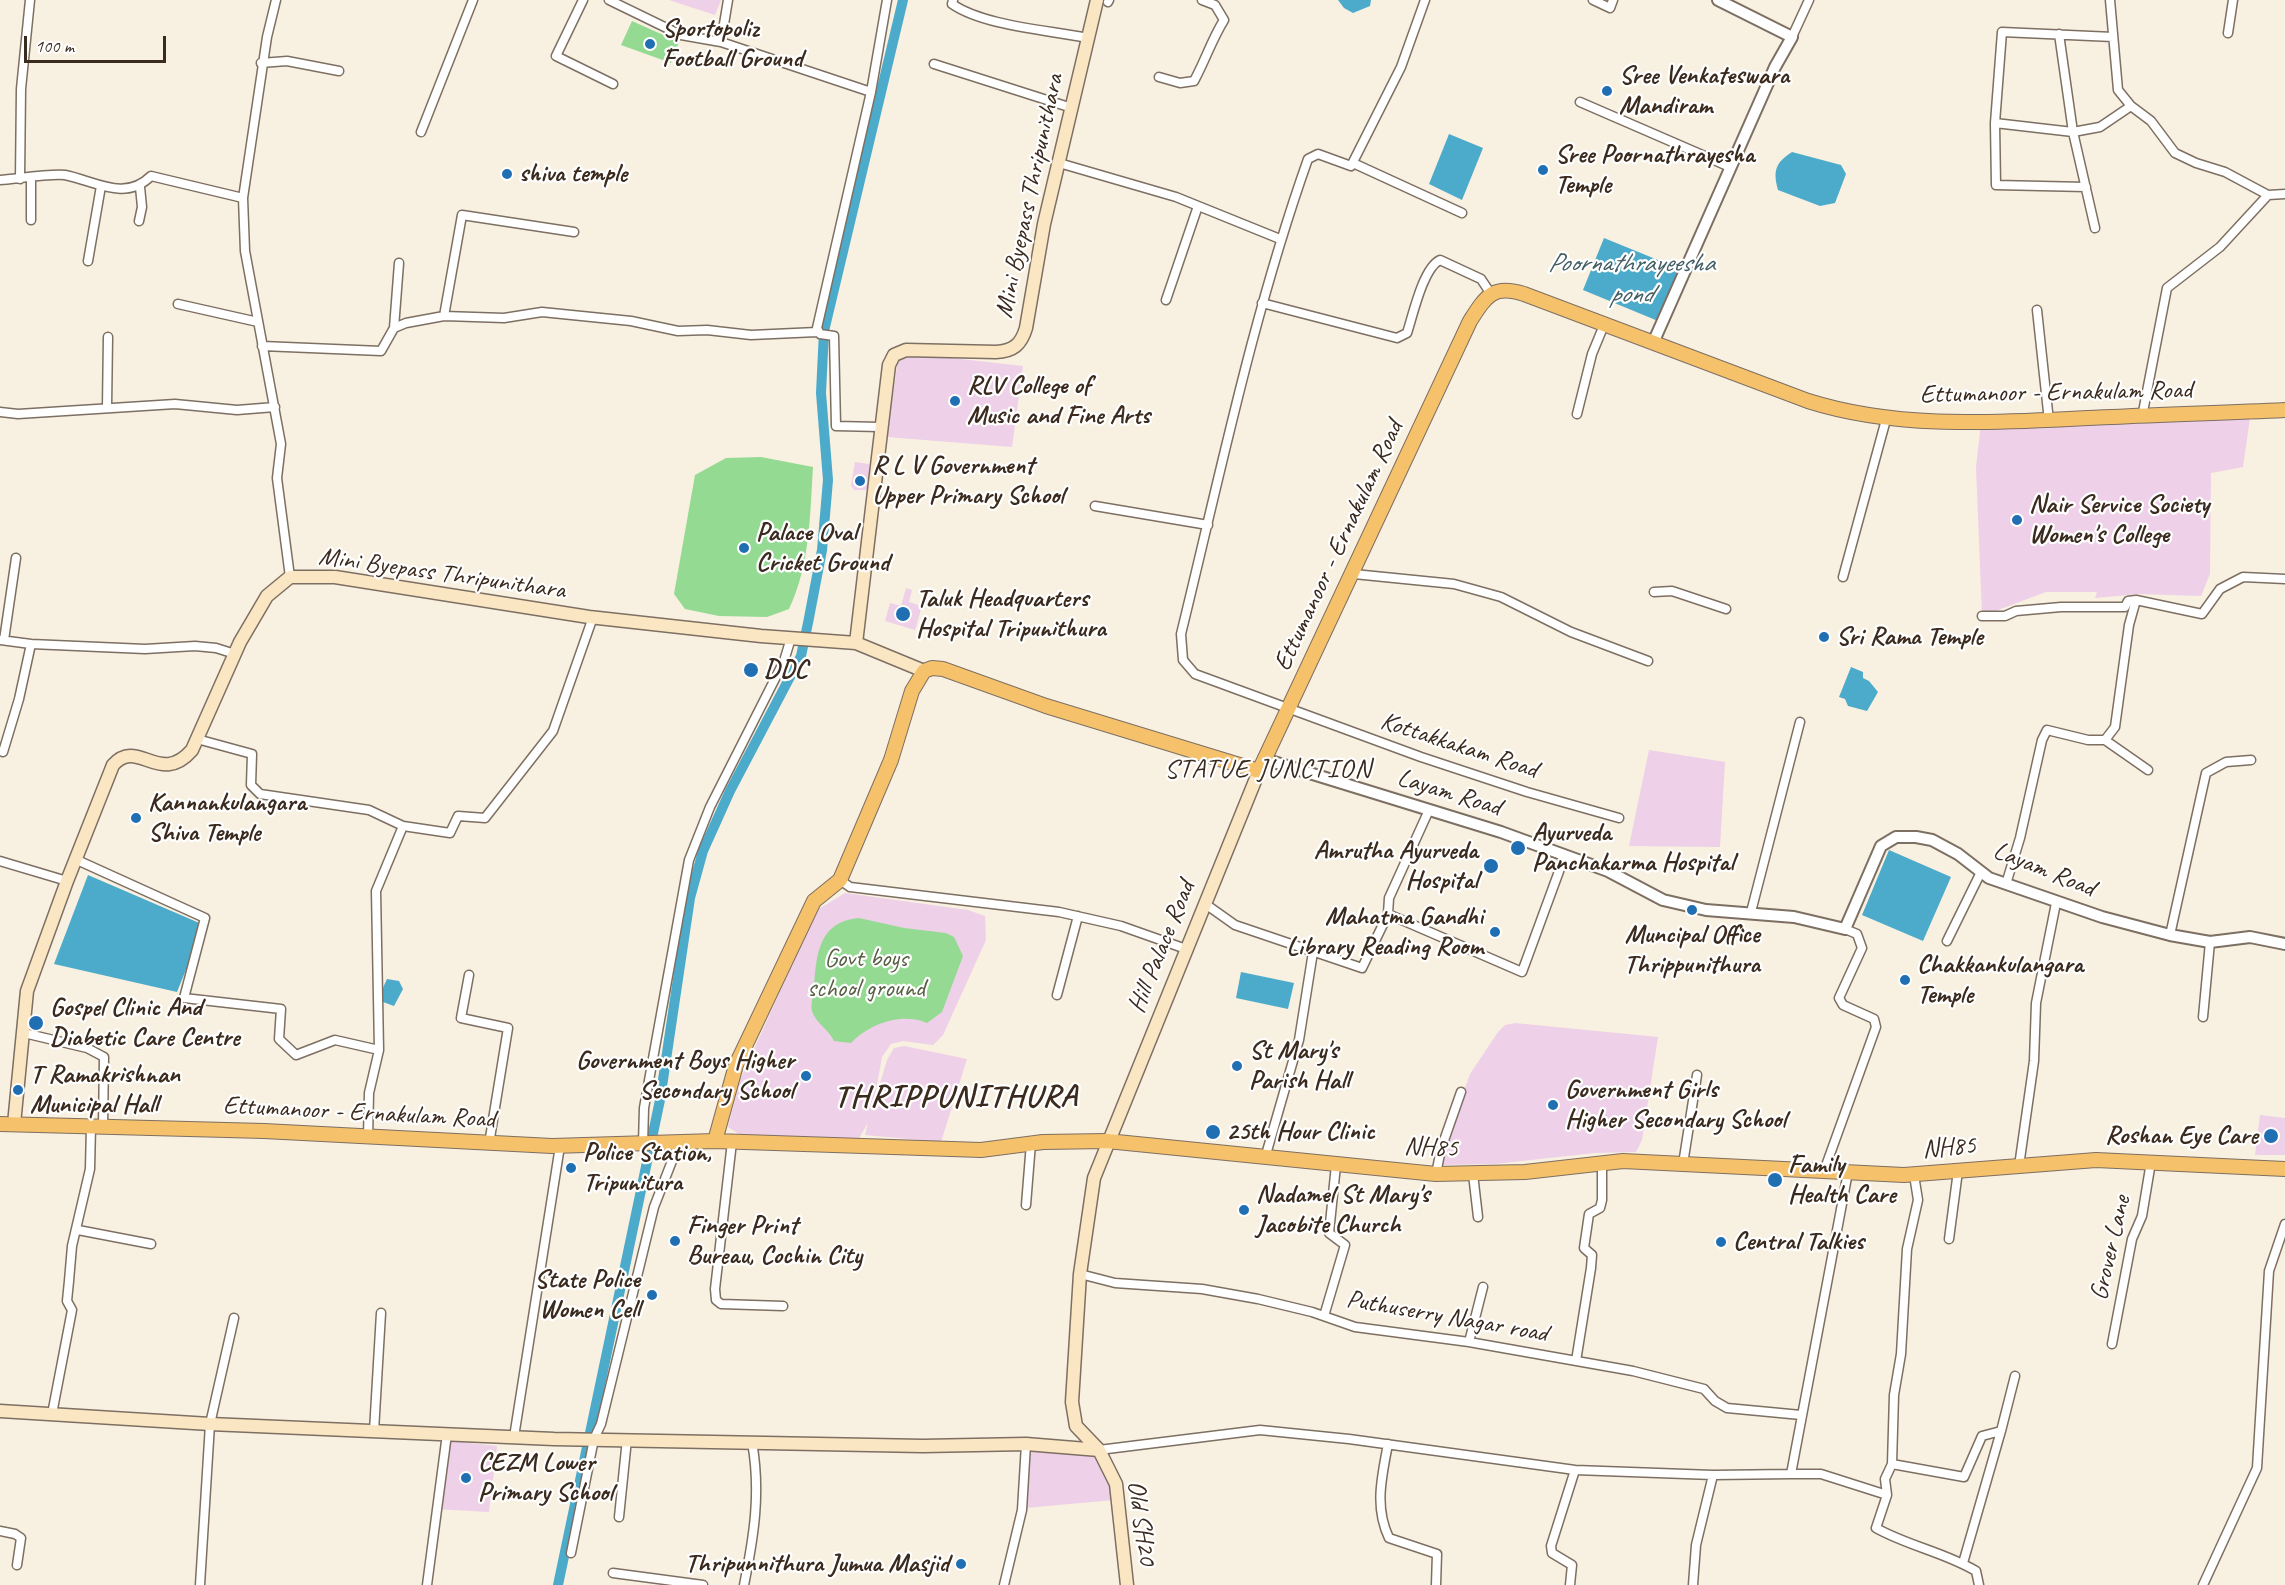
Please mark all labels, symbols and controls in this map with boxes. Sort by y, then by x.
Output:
place label: Sportopoliz Football Ground [662,13,803,74]
scale bar [27,24,170,62]
text: 100 m [35,35,74,57]
marker: Sportopoliz Football Ground [643,37,657,51]
place label: Sree Venkateswara Mandiram [1619,60,1789,122]
street label: Mini Byepass Thripunithara [989,71,1071,321]
marker: Sree Venkateswara Mandiram [1600,84,1614,98]
place label: Sree Poornathrayesha Temple [1555,139,1754,200]
place label: shiva temple [519,158,627,190]
marker: Sree Poornathrayesha Temple [1536,163,1550,177]
marker: shiva temple [500,167,514,181]
water label: Poornathrayeesha pond [1548,248,1714,311]
place label: RLV College of Music and Fine Arts [967,370,1150,431]
street label: Ettumanoor - Ernakulam Road [1920,375,2192,411]
marker: RLV College of Music and Fine Arts [948,394,962,408]
street label: Ettumanoor - Ernakulam Road [1267,416,1411,676]
place label: R L V Government Upper Primary School [872,450,1064,512]
marker: R L V Government Upper Primary School [853,474,867,488]
place label: Nair Service Society Women's College [2029,489,2209,550]
marker: Nair Service Society Women's College [2010,513,2024,527]
place label: Palace Oval Cricket Ground [756,517,889,578]
street label: Mini Byepass Thripunithara [317,541,567,607]
marker: Palace Oval Cricket Ground [737,541,751,555]
place label: Taluk Headquarters Hospital Tripunithura [916,583,1106,644]
marker: Taluk Headquarters Hospital Tripunithura [894,605,912,623]
place label: Sri Rama Temple [1836,621,1983,653]
marker: Sri Rama Temple [1817,630,1831,644]
place label: DDC [764,654,807,686]
marker: DDC [742,661,760,679]
street label: Kottakkakam Road [1377,706,1541,786]
district label: STATUE JUNCTION [1164,754,1372,786]
street label: Layam Road [1393,762,1505,824]
place label: Kannankulangara Shiva Temple [148,787,306,849]
marker: Kannankulangara Shiva Temple [129,811,143,825]
place label: Ayurveda Panchakarma Hospital [1532,817,1734,879]
place label: Amrutha Ayurveda Hospital [1314,835,1478,897]
street label: Layam Road [1989,836,2099,904]
marker: Ayurveda Panchakarma Hospital [1509,839,1527,857]
marker: Amrutha Ayurveda Hospital [1482,857,1500,875]
street label: Hill Palace Road [1121,877,1203,1017]
place label: Mahatma Gandhi Library Reading Room [1287,901,1483,963]
marker: Muncipal Office Thrippunithura [1685,903,1699,917]
place label: Muncipal Office Thrippunithura [1624,919,1760,981]
marker: Mahatma Gandhi Library Reading Room [1488,925,1502,939]
park label: Govt boys school ground [807,943,925,1005]
place label: Chakkankulangara Temple [1917,949,2083,1011]
marker: Chakkankulangara Temple [1898,973,1912,987]
place label: Gospel Clinic And Diabetic Care Centre [50,992,240,1054]
marker: Gospel Clinic And Diabetic Care Centre [27,1014,45,1032]
place label: St Mary's Parish Hall [1249,1035,1349,1096]
place label: Government Boys Higher Secondary School [576,1045,794,1106]
place label: T Ramakrishnan Municipal Hall [30,1059,180,1120]
marker: St Mary's Parish Hall [1230,1059,1244,1073]
marker: Government Boys Higher Secondary School [799,1069,813,1083]
place label: Government Girls Higher Secondary School [1565,1074,1786,1136]
district label: THRIPPUNITHURA [836,1079,1076,1117]
marker: T Ramakrishnan Municipal Hall [11,1083,25,1097]
street label: Ettumanoor - Ernakulam Road [222,1090,496,1136]
marker: Government Girls Higher Secondary School [1546,1098,1560,1112]
place label: 25th Hour Clinic [1226,1116,1375,1148]
place label: Roshan Eye Care [2105,1120,2258,1152]
marker: 25th Hour Clinic [1204,1123,1222,1141]
marker: Roshan Eye Care [2262,1127,2280,1145]
street label: NH85 [1921,1130,1977,1166]
street label: NH85 [1403,1131,1459,1165]
place label: Police Station, Tripunitura [583,1137,712,1198]
place label: Family Health Care [1788,1149,1896,1210]
marker: Police Station, Tripunitura [564,1161,578,1175]
marker: Family Health Care [1766,1171,1784,1189]
place label: Nadamel St Mary's Jacobite Church [1256,1179,1430,1240]
street label: Grover Lane [2084,1193,2138,1303]
marker: Nadamel St Mary's Jacobite Church [1237,1203,1251,1217]
place label: Finger Print Bureau, Cochin City [687,1210,862,1272]
place label: Central Talkies [1733,1226,1864,1258]
marker: Finger Print Bureau, Cochin City [668,1234,682,1248]
marker: Central Talkies [1714,1235,1728,1249]
place label: State Police Women Cell [534,1264,640,1326]
street label: Puthuserry Nagar road [1344,1284,1550,1350]
marker: State Police Women Cell [645,1288,659,1302]
place label: CEZM Lower Primary School [478,1447,613,1508]
marker: CEZM Lower Primary School [459,1471,473,1485]
street label: Old SH20 [1120,1479,1162,1567]
place label: Thripunnithura Jumua Masjid [685,1548,949,1580]
marker: Thripunnithura Jumua Masjid [954,1557,968,1571]

